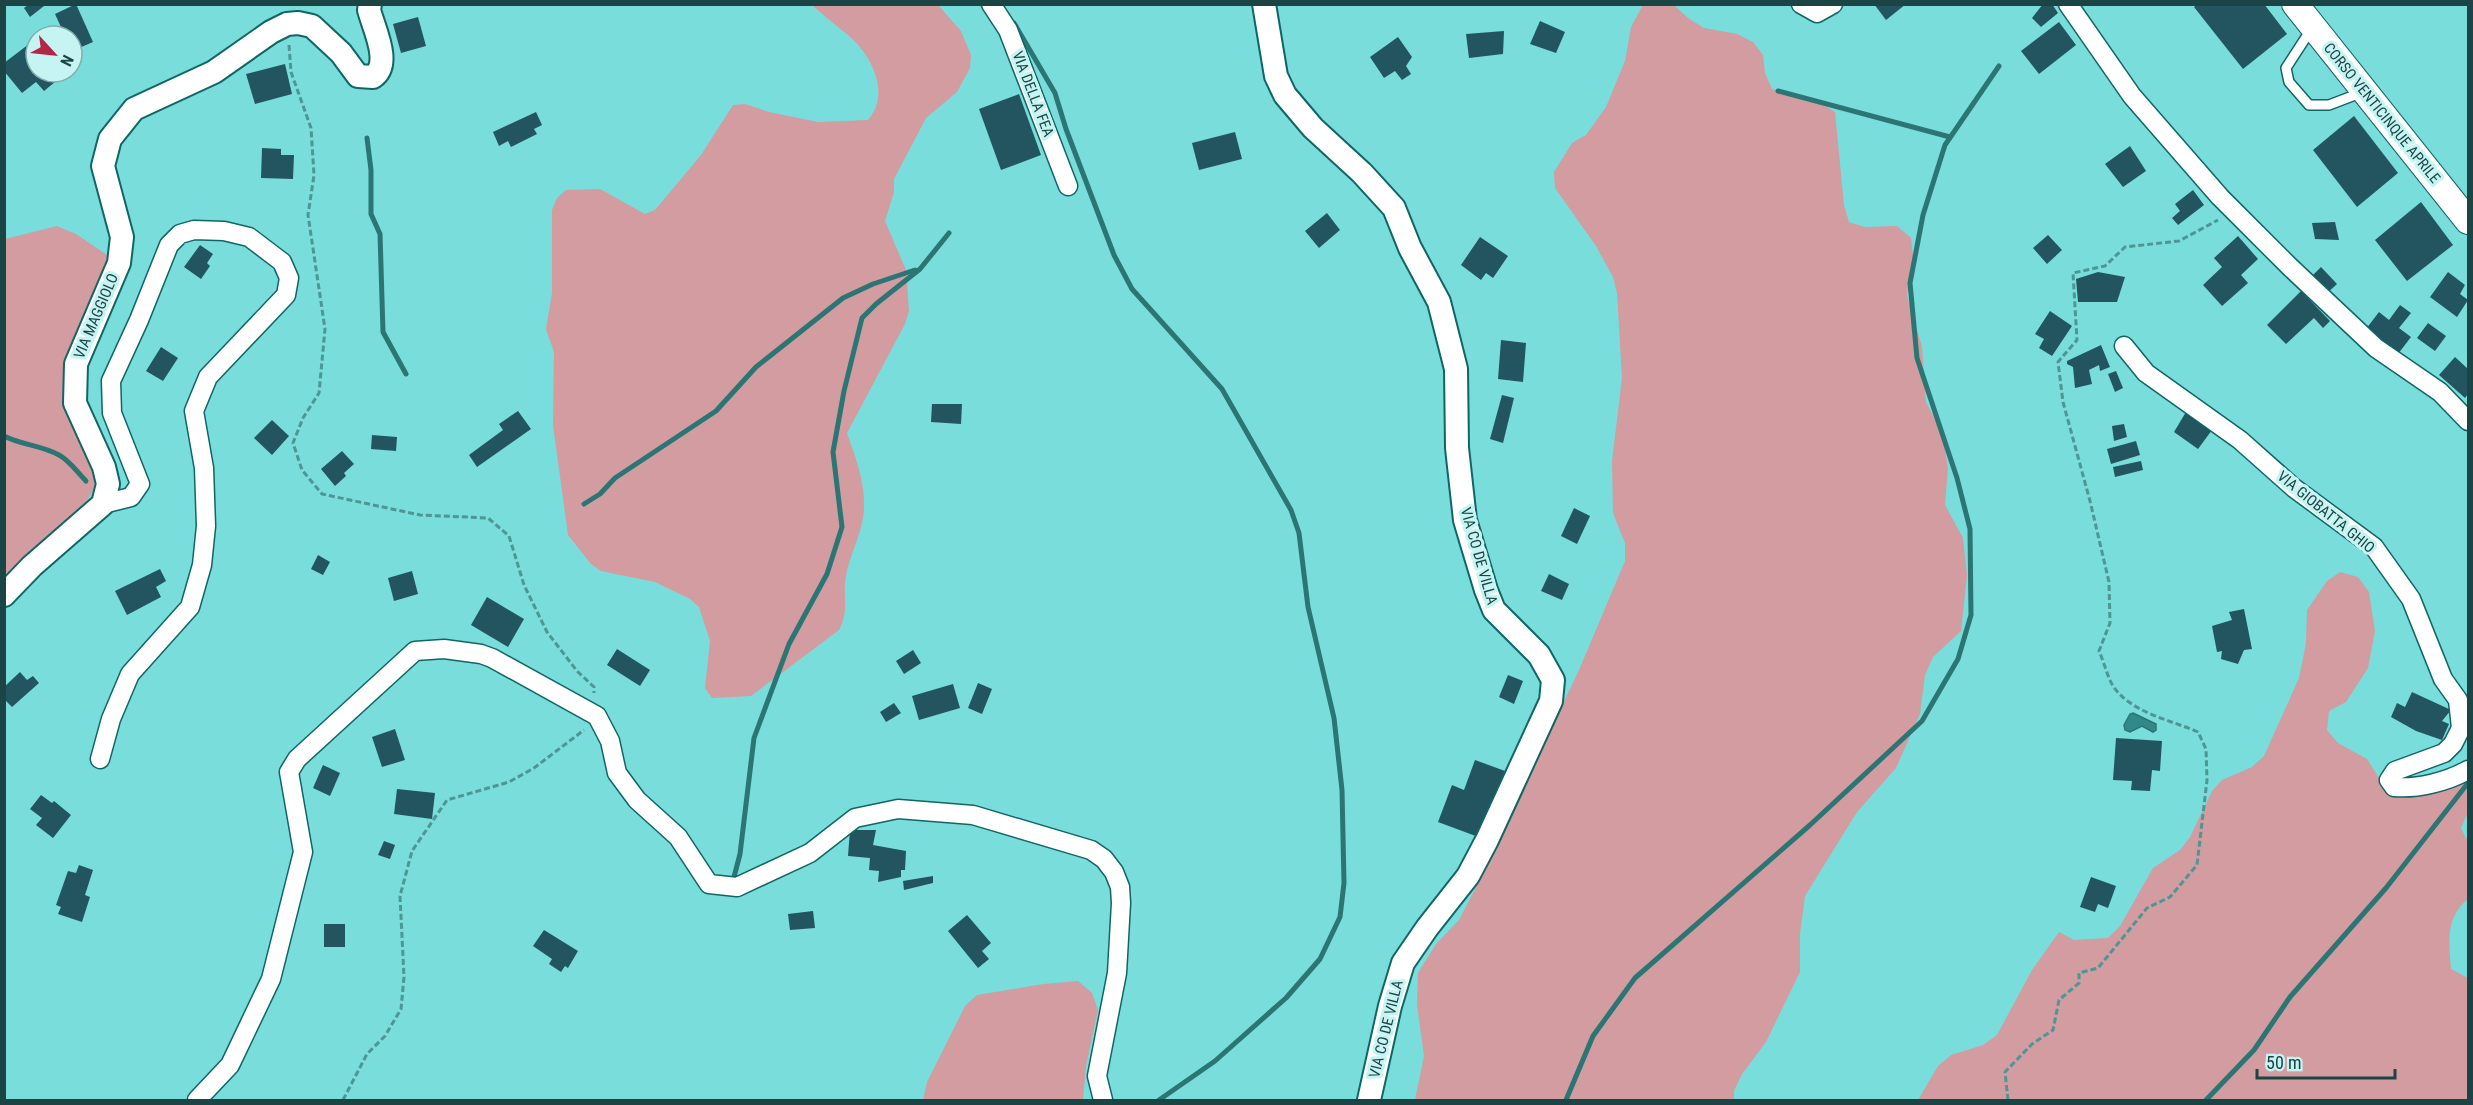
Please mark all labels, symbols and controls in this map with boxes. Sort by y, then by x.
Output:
north arrow [24,24,84,84]
street label: CORSO VENTICINQUE APRILE [2320,39,2444,187]
street label: VIA DELLA FEA [1008,49,1058,140]
text: N [56,52,78,69]
street label: VIA MAGGIOLO [70,271,122,361]
street label: VIA GIOBATTA GHIO [2274,467,2378,557]
street label: VIA CO DE VILLA [1457,505,1502,607]
street label: VIA CO DE VILLA [1365,978,1407,1080]
scale bar [2257,1042,2395,1080]
text: 50 m [2266,1052,2301,1073]

